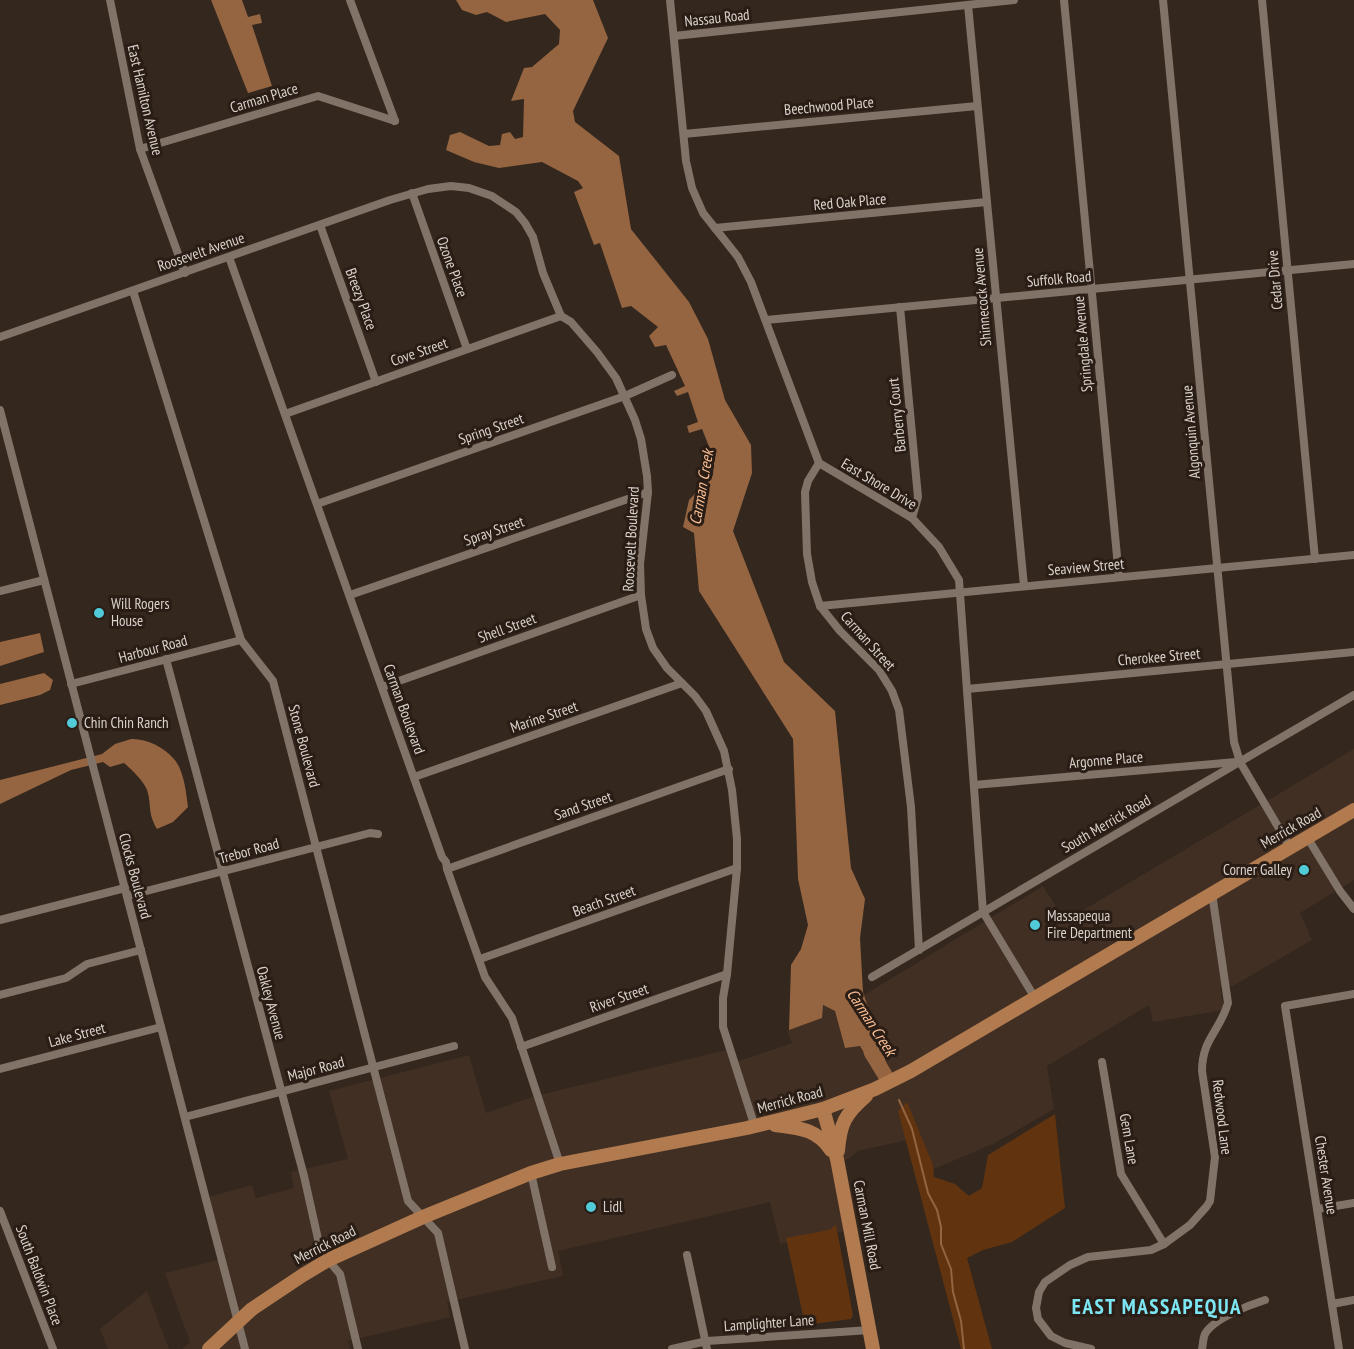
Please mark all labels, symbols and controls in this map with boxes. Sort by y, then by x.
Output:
street label: Nassau Road [683,5,751,30]
street label: East Hamilton Avenue [124,43,167,157]
street label: Carman Place [228,78,300,117]
street label: Beechwood Place [783,92,875,119]
street label: Red Oak Place [813,189,887,214]
street label: Roosevelt Avenue [155,228,247,275]
street label: Ozone Place [433,234,472,300]
street label: Shinnecock Avenue [968,247,995,347]
street label: Cedar Drive [1262,249,1287,311]
street label: Breezy Place [342,265,381,332]
street label: Suffolk Road [1026,266,1092,291]
street label: Springdale Avenue [1069,295,1096,393]
street label: Cove Street [388,333,450,370]
street label: Barberry Court [883,377,910,453]
street label: Algonquin Avenue [1177,385,1204,480]
street label: Spring Street [456,409,526,449]
water label: Carman Creek [685,446,718,526]
street label: East Shore Drive [838,454,921,514]
street label: Roosevelt Boulevard [618,486,643,592]
street label: Spray Street [461,511,526,550]
street label: Seaview Street [1047,554,1125,579]
place label: Will Rogers House [111,594,169,630]
marker: Will Rogers House [92,606,106,620]
street label: Carman Street [837,607,900,674]
street label: Shell Street [475,608,538,647]
street label: Harbour Road [116,630,189,667]
street label: Cherokee Street [1117,643,1201,670]
street label: Carman Boulevard [379,661,430,756]
street label: Marine Street [508,696,580,737]
street label: Stone Boulevard [284,702,325,789]
place label: Chin Chin Ranch [84,713,169,732]
marker: Chin Chin Ranch [65,716,79,730]
street label: Argonne Place [1068,747,1144,772]
street label: Sand Street [552,787,614,824]
street label: South Merrick Road [1058,790,1154,857]
street label: Merrick Road [1257,803,1324,852]
street label: Clocks Boulevard [115,831,156,921]
street label: Trebor Road [217,833,281,868]
place label: Corner Galley [1223,860,1292,879]
marker: Corner Galley [1297,863,1311,877]
street label: Beach Street [570,880,638,921]
place label: Massapequa Fire Department [1047,906,1132,942]
marker: Massapequa Fire Department [1028,918,1042,932]
street label: Oakley Avenue [253,964,290,1042]
street label: River Street [587,979,651,1016]
water label: Carman Creek [843,985,902,1061]
street label: Lake Street [46,1018,107,1051]
street label: Major Road [285,1052,346,1085]
street label: Redwood Lane [1208,1078,1237,1156]
street label: Merrick Road [755,1082,825,1117]
street label: Gem Lane [1116,1112,1143,1166]
street label: Chester Avenue [1311,1134,1342,1216]
street label: Carman Mill Road [849,1178,885,1271]
place label: Lidl [603,1197,623,1216]
marker: Lidl [584,1200,598,1214]
street label: Merrick Road [291,1221,359,1268]
street label: South Baldwin Place [12,1222,67,1328]
district label: EAST MASSAPEQUA [1072,1293,1242,1320]
street label: Lamplighter Lane [723,1310,815,1335]

